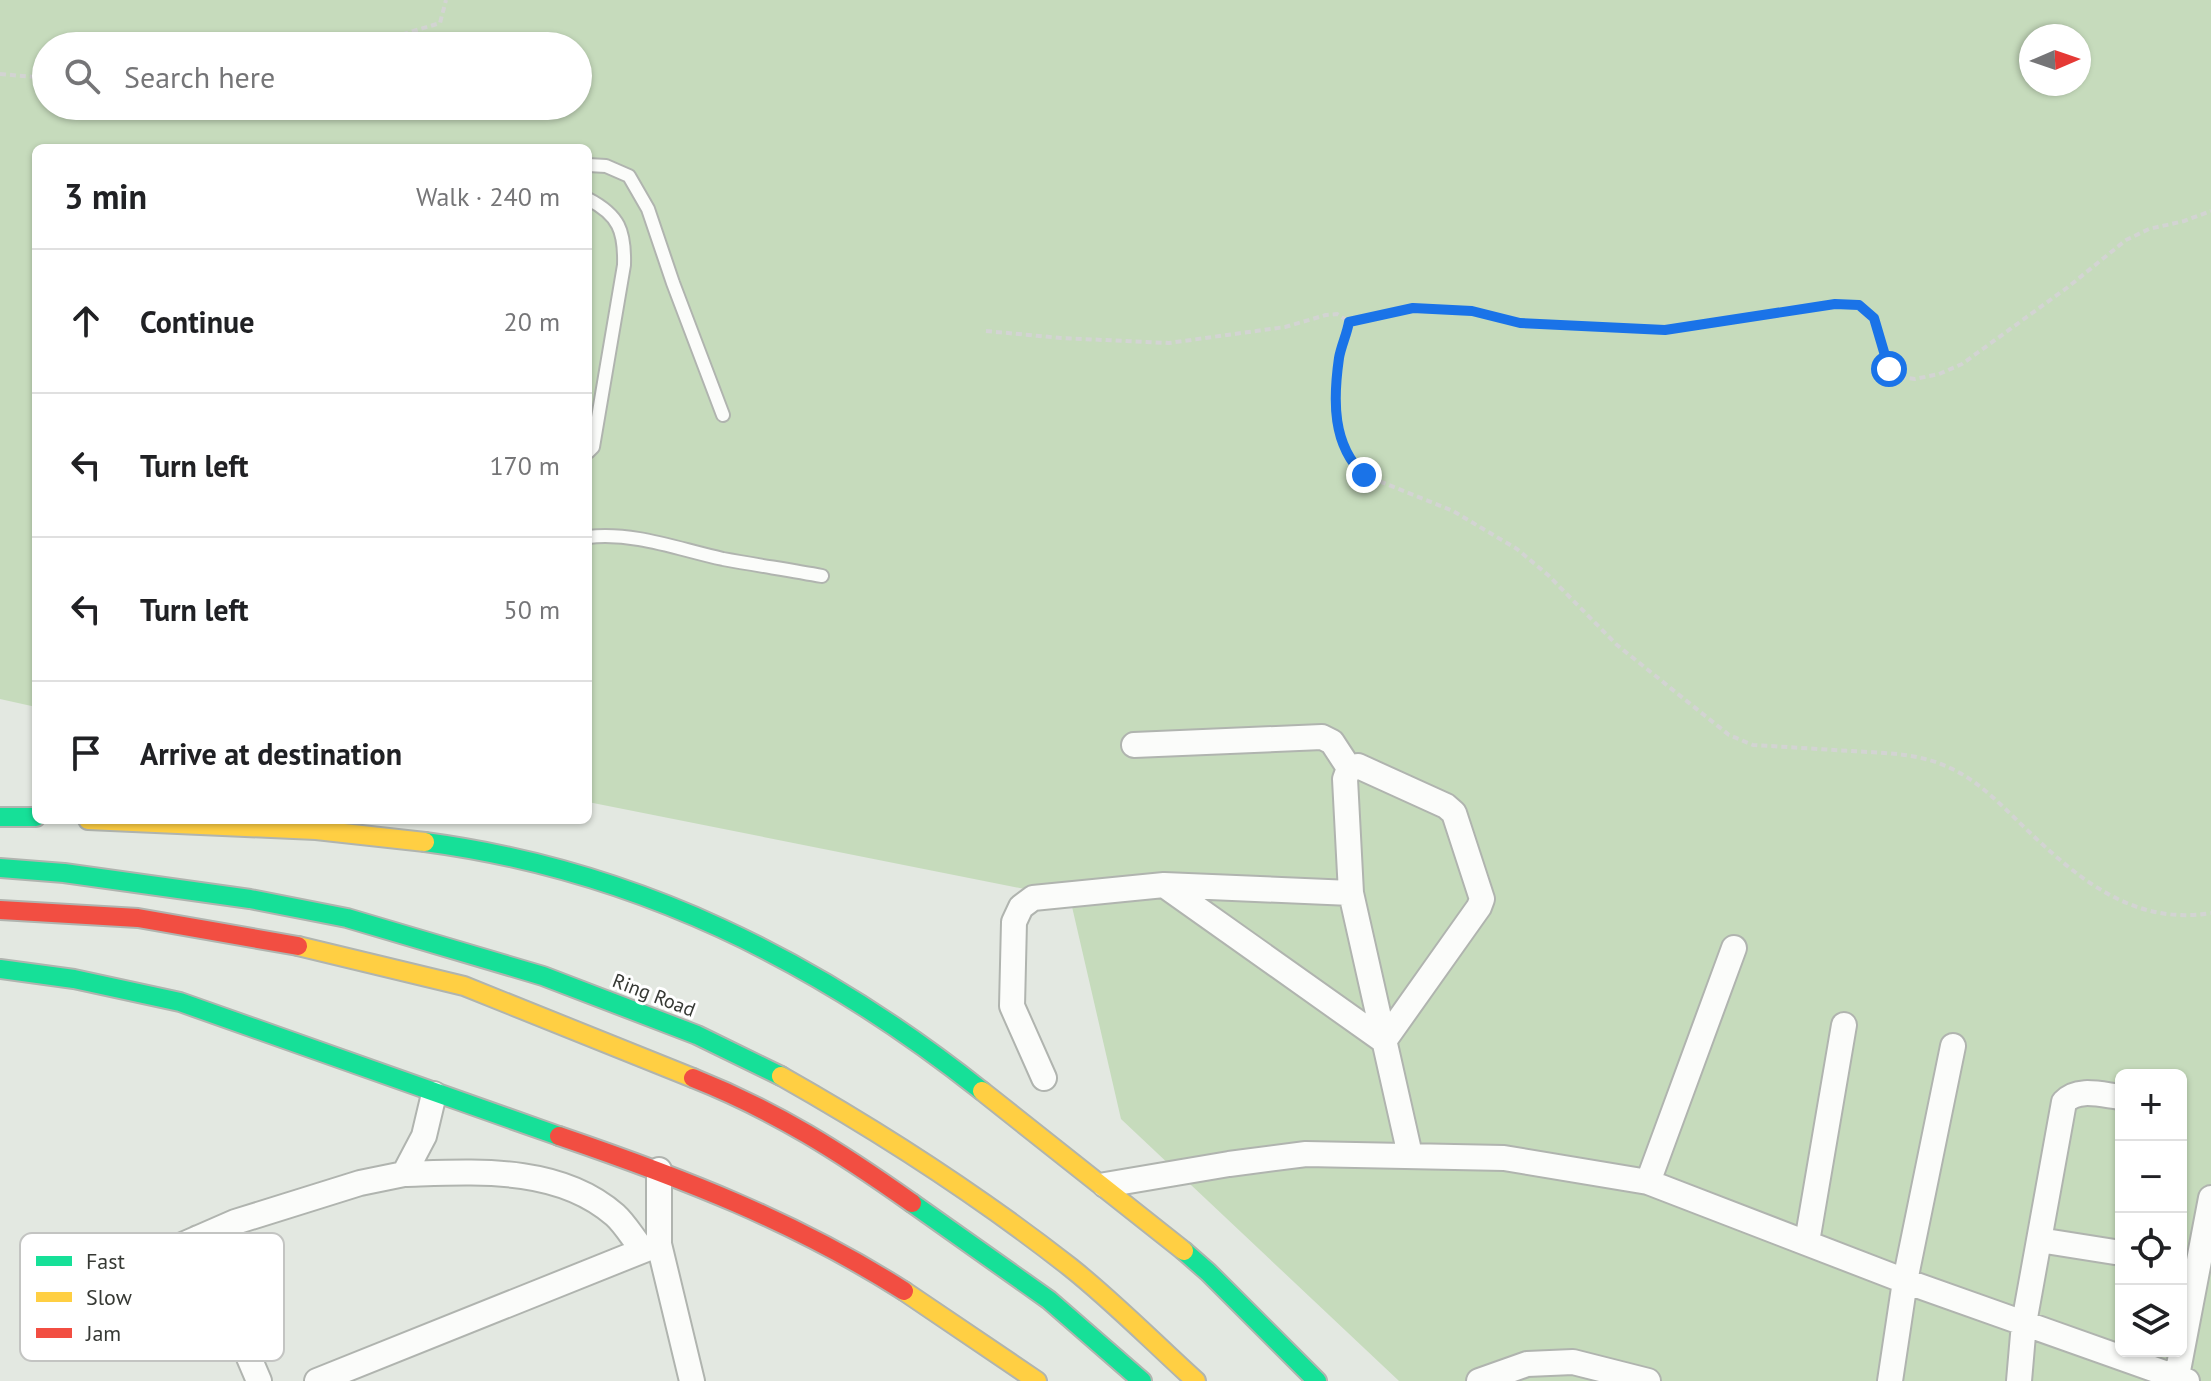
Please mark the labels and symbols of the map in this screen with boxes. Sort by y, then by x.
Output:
north arrow [2019,24,2091,96]
route start [1871,351,1907,387]
route end [1346,457,1382,493]
street label: Ring Road [609,967,699,1023]
legend [20,1233,284,1361]
text: Fast [86,1247,126,1275]
text: Slow [86,1283,132,1311]
text: Jam [85,1319,121,1347]

